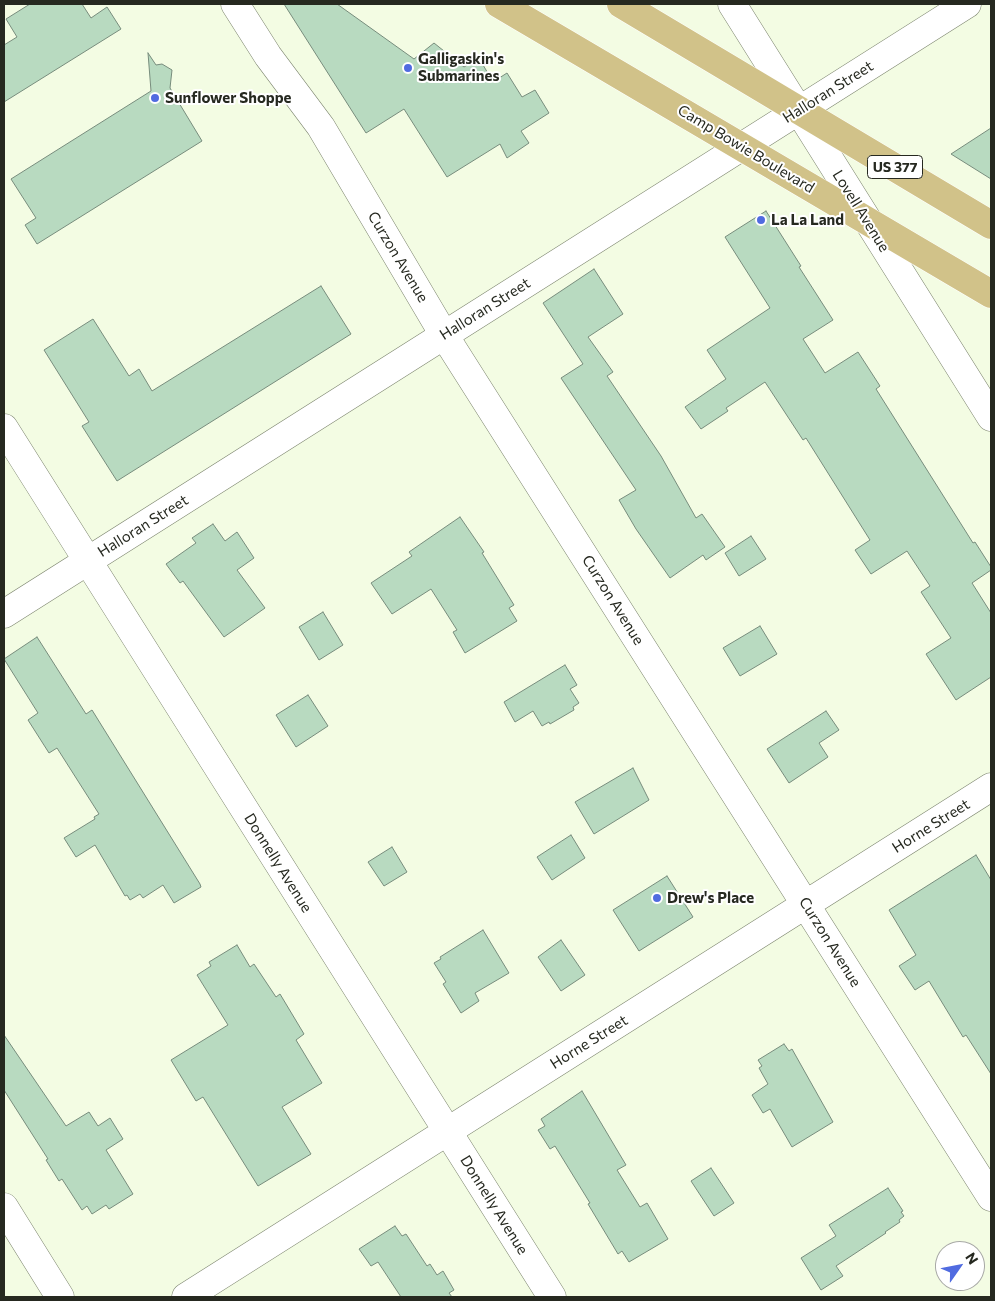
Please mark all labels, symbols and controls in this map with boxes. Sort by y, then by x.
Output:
place label: Galligaskin's Submarines [418,50,504,85]
street label: Halloran Street [779,57,877,127]
marker: Galligaskin's Submarines [402,62,414,74]
place label: Sunflower Shoppe [165,89,292,107]
marker: Sunflower Shoppe [149,92,161,104]
street label: Camp Bowie Boulevard [674,101,818,197]
road number: US 377 [868,156,922,178]
street label: Lovell Avenue [829,167,893,255]
street label: Curzon Avenue [364,208,432,306]
place label: La La Land [771,211,844,229]
marker: La La Land [755,214,767,226]
street label: Halloran Street [436,274,534,344]
street label: Halloran Street [94,491,192,561]
street label: Curzon Avenue [578,552,648,648]
street label: Horne Street [889,795,973,857]
street label: Donnelly Avenue [240,810,316,916]
place label: Drew's Place [667,889,754,907]
marker: Drew's Place [651,892,663,904]
street label: Curzon Avenue [795,894,865,990]
street label: Horne Street [547,1011,631,1073]
street label: Donnelly Avenue [456,1152,532,1258]
north arrow [935,1241,985,1291]
text: N [962,1249,982,1267]

